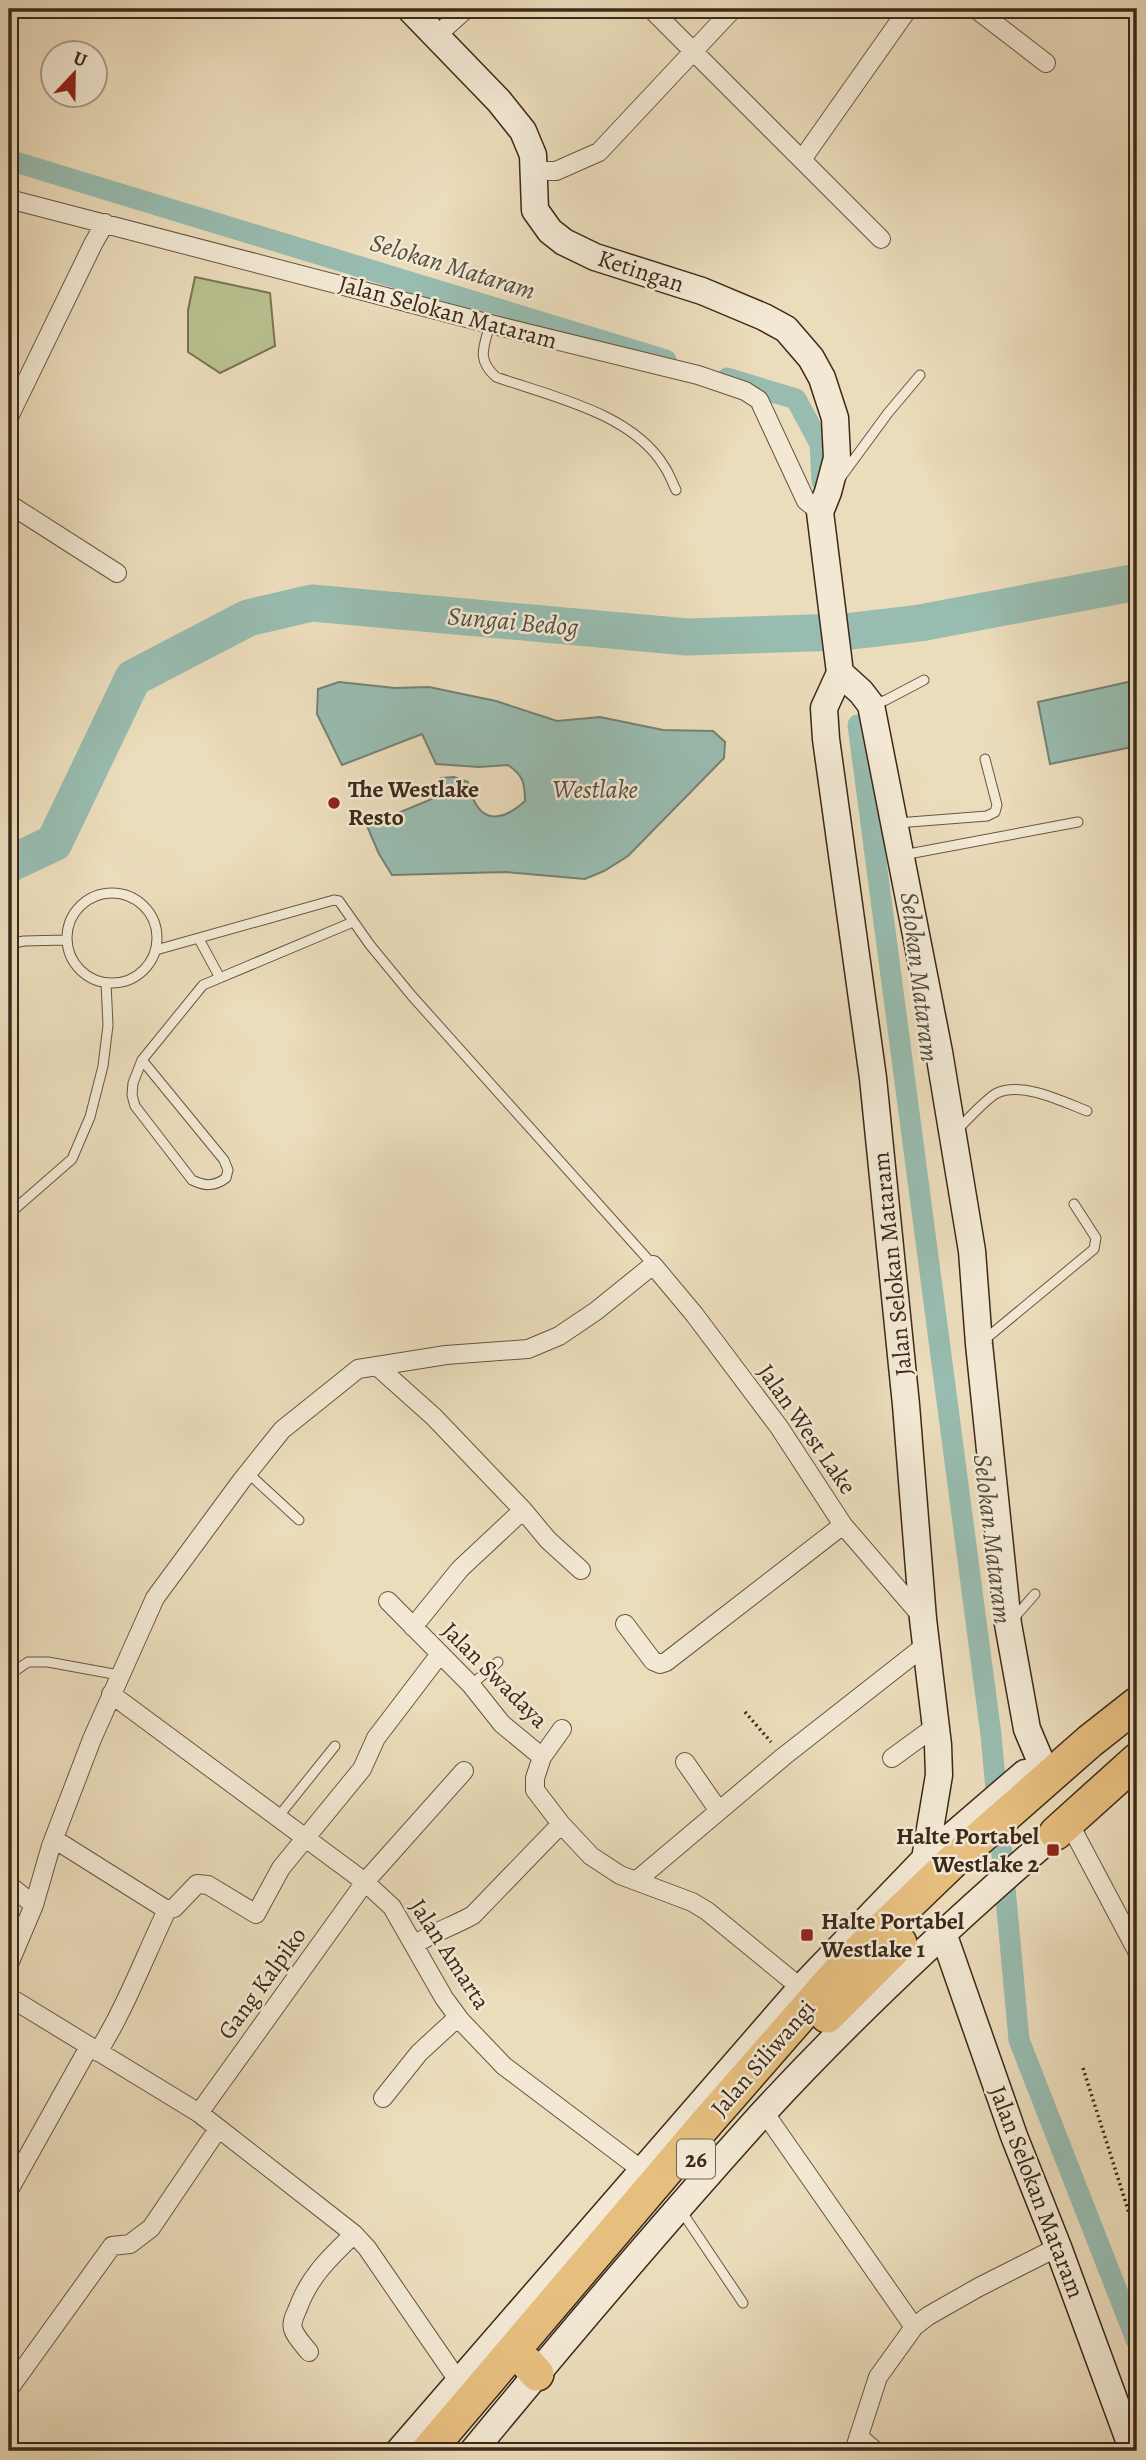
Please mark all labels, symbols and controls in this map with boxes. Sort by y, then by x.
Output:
north arrow [38,38,108,108]
text: U [69,45,91,74]
water label: Selokan Mataram [366,225,540,308]
street label: Ketingan [594,242,688,300]
street label: Jalan Selokan Mataram [335,267,561,357]
water label: Sungai Bedog [446,598,580,645]
water label: Westlake [552,772,638,807]
place label: The Westlake Resto [348,773,479,833]
marker: The Westlake Resto [326,795,342,811]
water label: Selokan Mataram [892,890,947,1064]
street label: Jalan Selokan Mataram [864,1150,920,1378]
street label: Jalan West Lake [750,1357,864,1501]
water label: Selokan Mataram [965,1452,1020,1626]
street label: Jalan Swadaya [435,1615,556,1736]
place label: Halte Portabel Westlake 2 [896,1820,1040,1880]
marker: Halte Portabel Westlake 2 [1045,1842,1061,1858]
street label: Jalan Amarta [402,1892,498,2016]
place label: Halte Portabel Westlake 1 [820,1905,965,1965]
street label: Gang Kalpiko [210,1920,314,2046]
marker: Halte Portabel Westlake 1 [799,1927,815,1943]
street label: Jalan Siliwangi [703,1993,823,2123]
street label: Jalan Selokan Mataram [982,2081,1092,2303]
road number: 26 [677,2140,715,2178]

